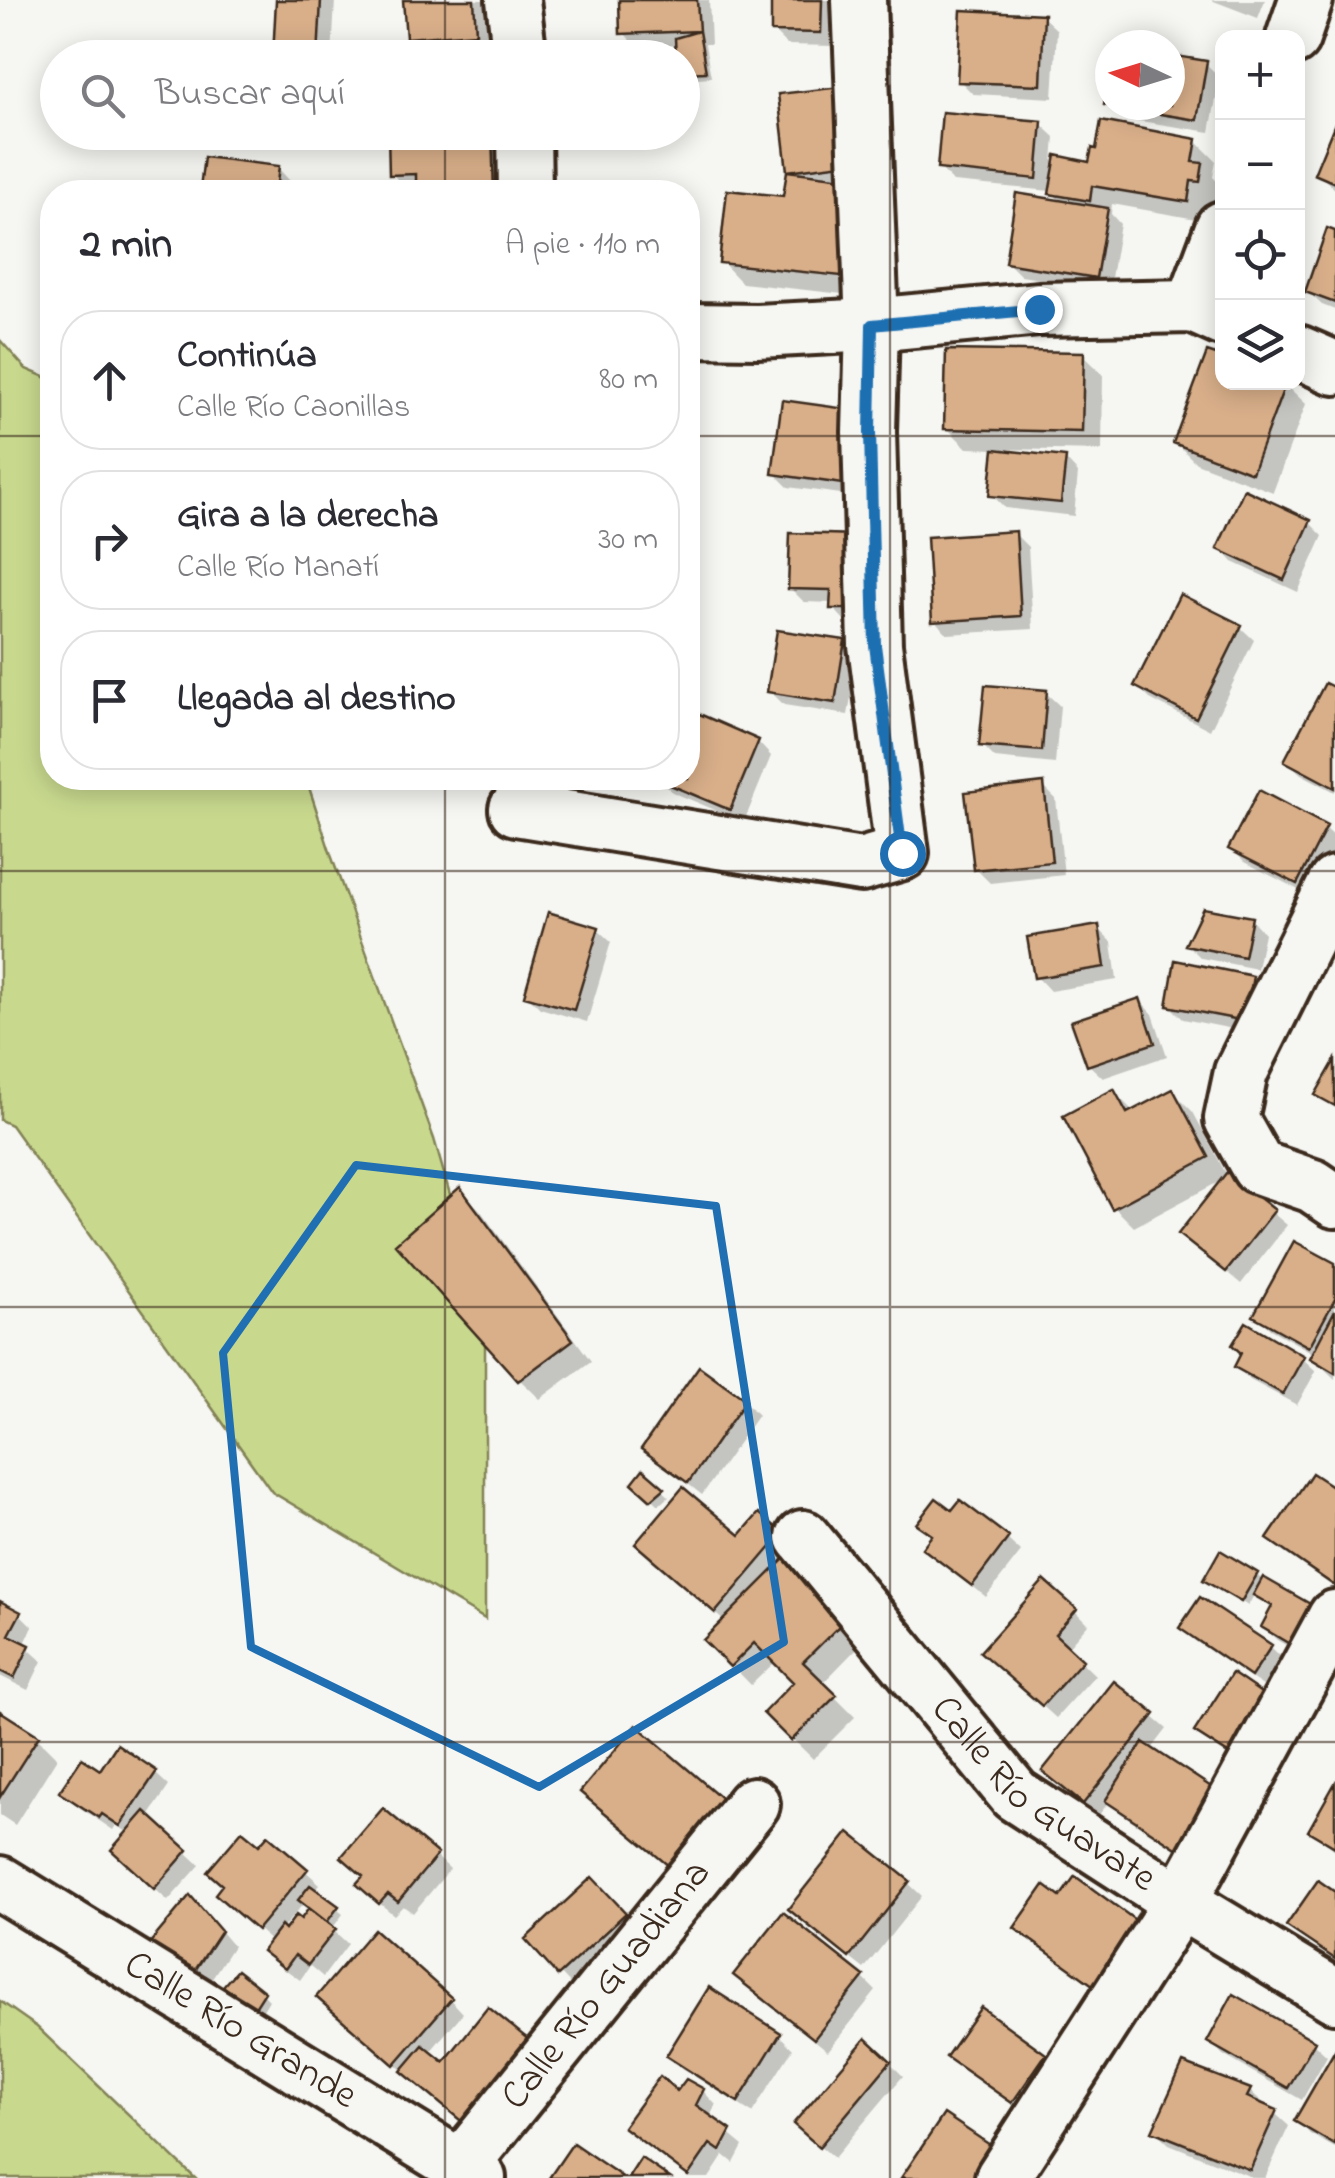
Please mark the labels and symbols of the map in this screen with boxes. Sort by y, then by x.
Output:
north arrow [1095,30,1185,120]
route end [1017,287,1063,333]
route start [880,831,926,877]
street label: Calle Río Guavate [916,1683,1168,1908]
street label: Calle Río Guadiana [487,1847,726,2124]
street label: Calle Río Grande [112,1936,368,2125]

